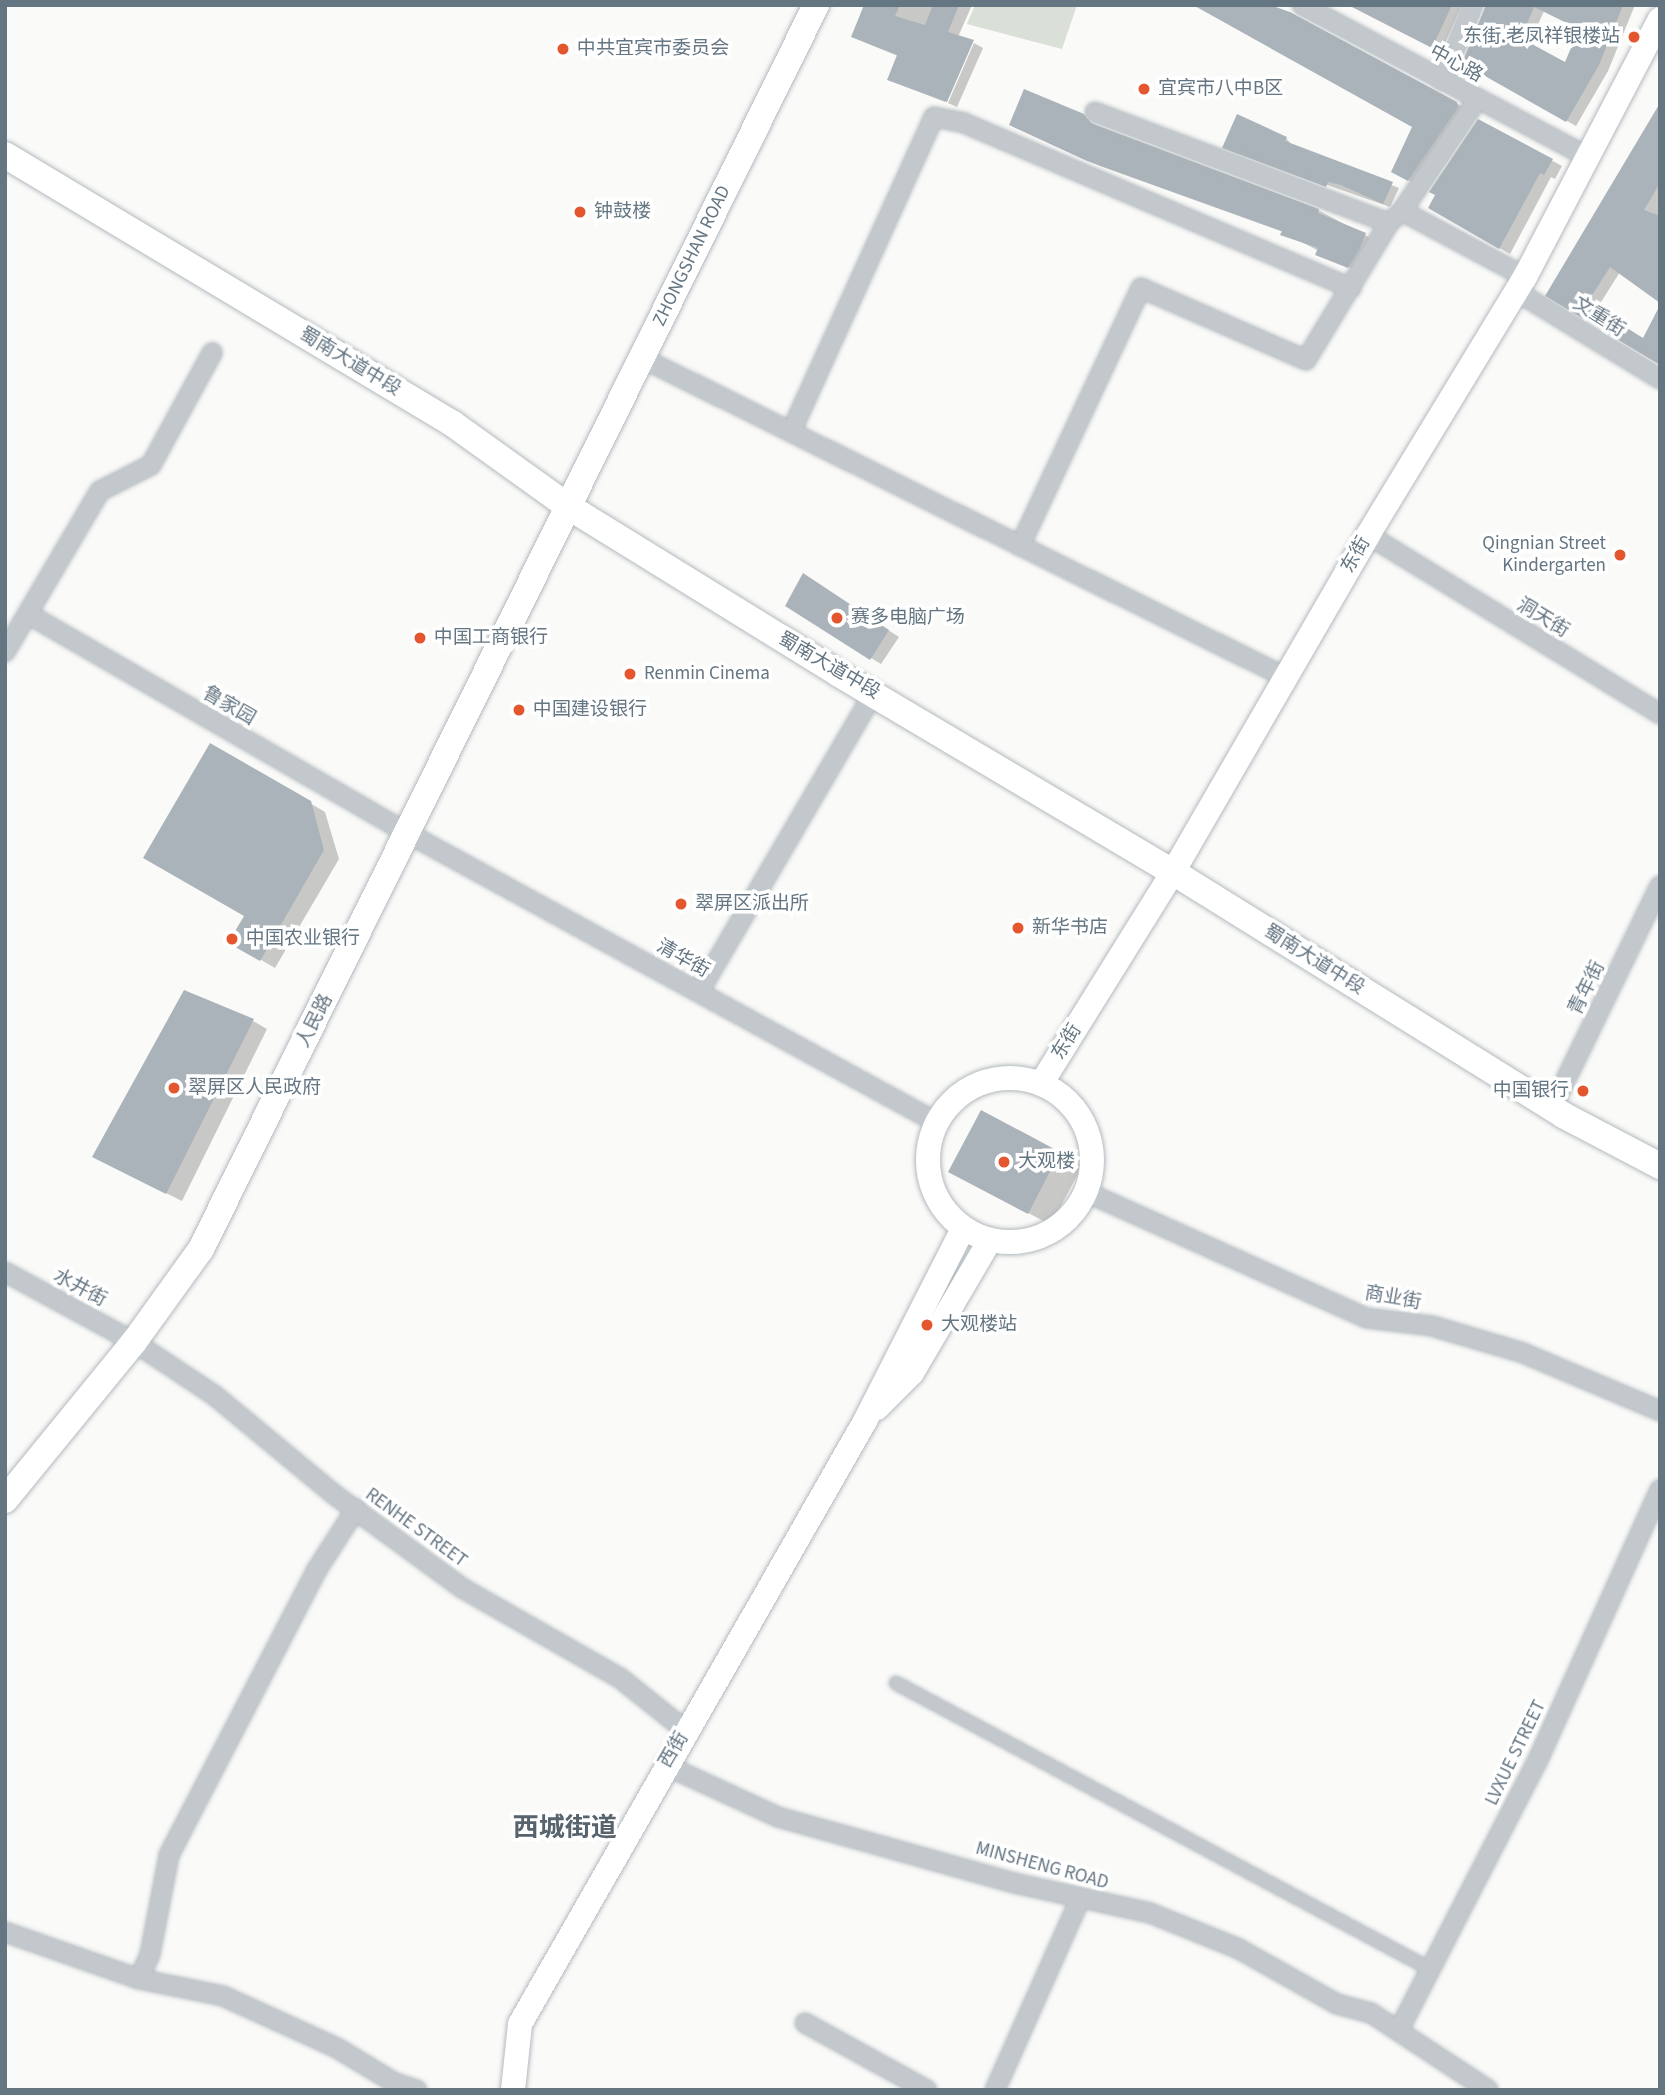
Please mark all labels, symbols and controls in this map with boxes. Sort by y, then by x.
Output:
place label: 东街.老凤祥银楼站 [1463,26,1620,48]
marker: 东街.老凤祥银楼站 [1626,29,1642,45]
place label: 中共宜宾市委员会 [577,38,729,60]
marker: 中共宜宾市委员会 [555,41,571,57]
street label: 中心路 [1425,41,1487,87]
place label: 宜宾市八中B区 [1158,78,1283,100]
marker: 宜宾市八中B区 [1136,81,1152,97]
street label: ZHONGSHAN ROAD [648,182,736,330]
place label: 钟鼓楼 [594,201,651,223]
marker: 钟鼓楼 [572,204,588,220]
street label: 文重街 [1569,292,1629,342]
street label: 蜀南大道中段 [295,323,405,401]
street label: 东街 [1337,533,1375,577]
place label: Qingnian Street Kindergarten [1482,533,1606,577]
marker: Qingnian Street Kindergarten [1612,547,1628,563]
street label: 洞天街 [1513,594,1573,642]
place label: 赛多电脑广场 [851,607,965,629]
marker: 赛多电脑广场 [829,610,845,626]
place label: 中国工商银行 [434,627,548,649]
street label: 蜀南大道中段 [774,628,884,704]
marker: 中国工商银行 [412,630,428,646]
place label: Renmin Cinema [644,663,770,685]
marker: Renmin Cinema [622,666,638,682]
street label: 鲁家园 [199,682,259,730]
place label: 中国建设银行 [533,699,647,721]
marker: 中国建设银行 [511,702,527,718]
place label: 翠屏区派出所 [695,893,809,915]
marker: 翠屏区派出所 [673,896,689,912]
place label: 新华书店 [1032,917,1108,939]
marker: 新华书店 [1010,920,1026,936]
street label: 蜀南大道中段 [1260,920,1368,1000]
place label: 中国农业银行 [246,928,360,950]
marker: 中国农业银行 [224,931,240,947]
street label: 清华街 [653,935,713,983]
street label: 青年街 [1564,957,1610,1019]
street label: 人民路 [292,990,338,1052]
street label: 东街 [1047,1020,1087,1064]
place label: 翠屏区人民政府 [188,1077,321,1099]
marker: 翠屏区人民政府 [166,1080,182,1096]
place label: 中国银行 [1493,1080,1569,1102]
marker: 中国银行 [1575,1083,1591,1099]
place label: 大观楼 [1018,1151,1075,1173]
marker: 大观楼 [996,1154,1012,1170]
street label: 水井街 [49,1265,111,1311]
street label: 商业街 [1363,1282,1423,1314]
place label: 大观楼站 [941,1314,1017,1336]
marker: 大观楼站 [919,1317,935,1333]
street label: RENHE STREET [361,1483,471,1573]
street label: LVXUE STREET [1481,1697,1551,1809]
street label: 西街 [655,1728,693,1772]
district label: 西城街道 [513,1812,617,1844]
street label: MINSHENG ROAD [973,1837,1111,1895]

